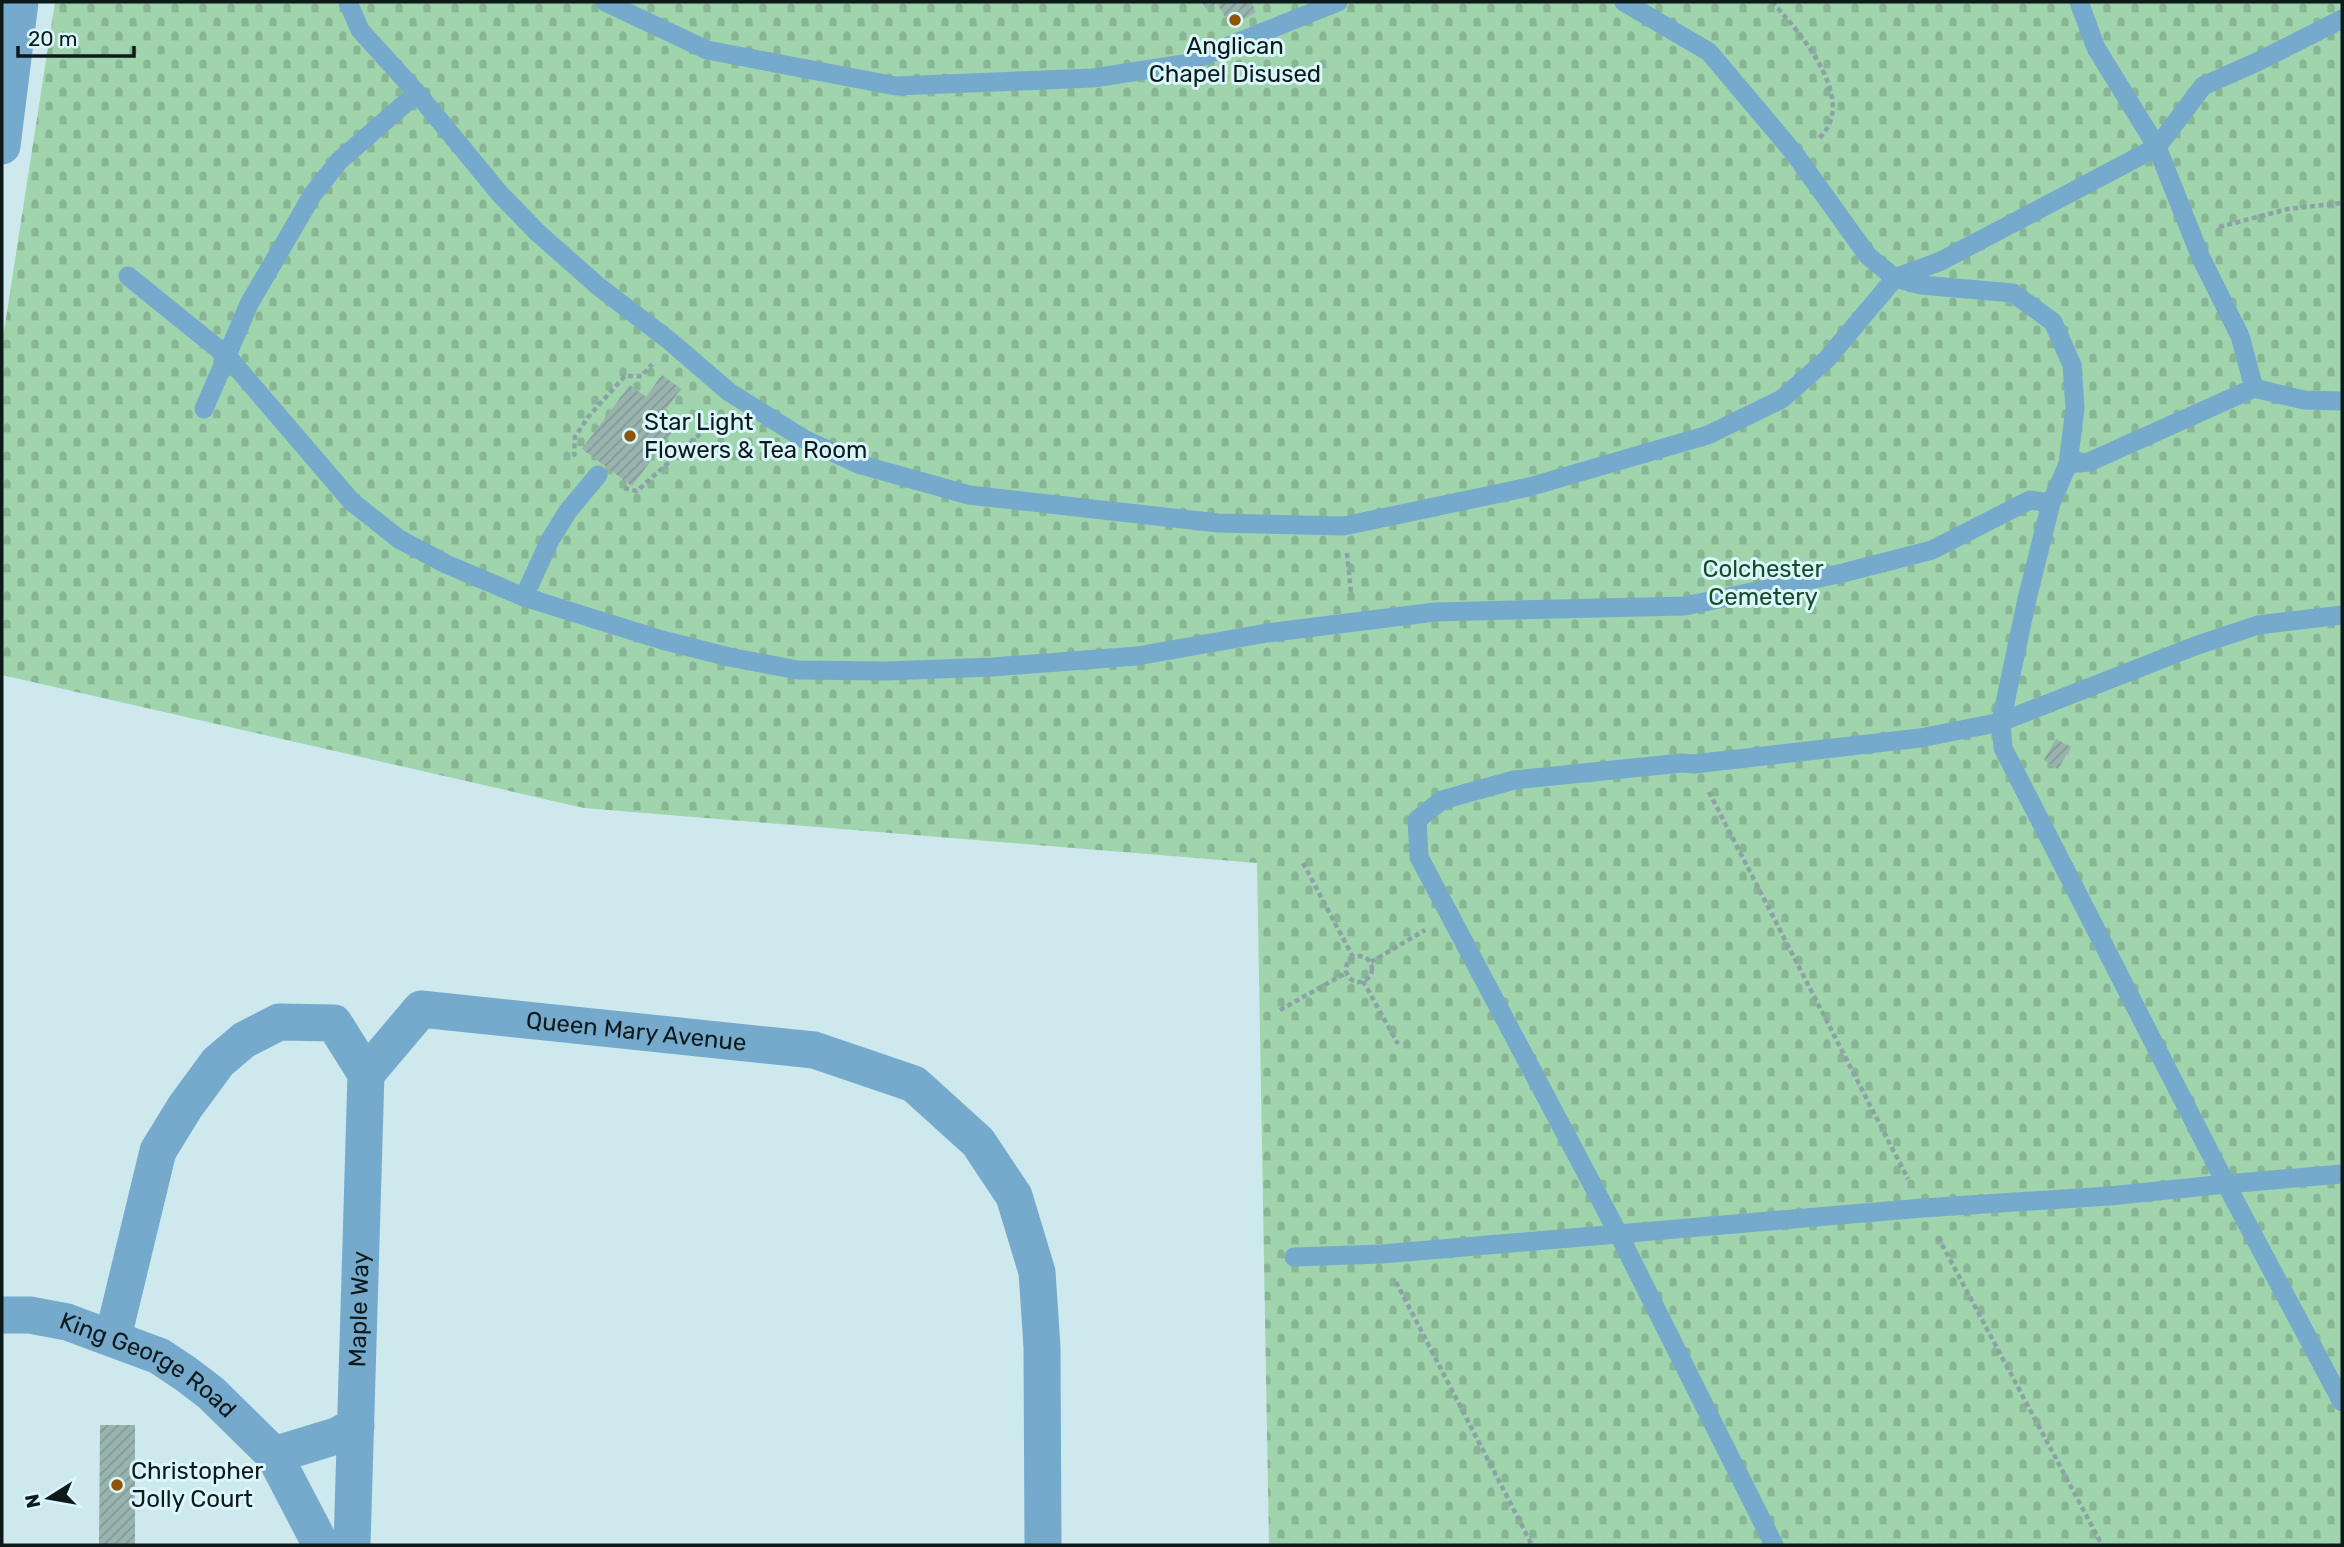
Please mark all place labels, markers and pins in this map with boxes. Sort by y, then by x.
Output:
marker: Anglican Chapel Disused [1227,12,1243,28]
place label: Anglican Chapel Disused [1149,32,1321,88]
place label: Star Light Flowers & Tea Room [644,408,867,464]
marker: Star Light Flowers & Tea Room [622,428,638,444]
place label: Christopher Jolly Court [131,1457,263,1513]
marker: Christopher Jolly Court [109,1477,125,1493]

